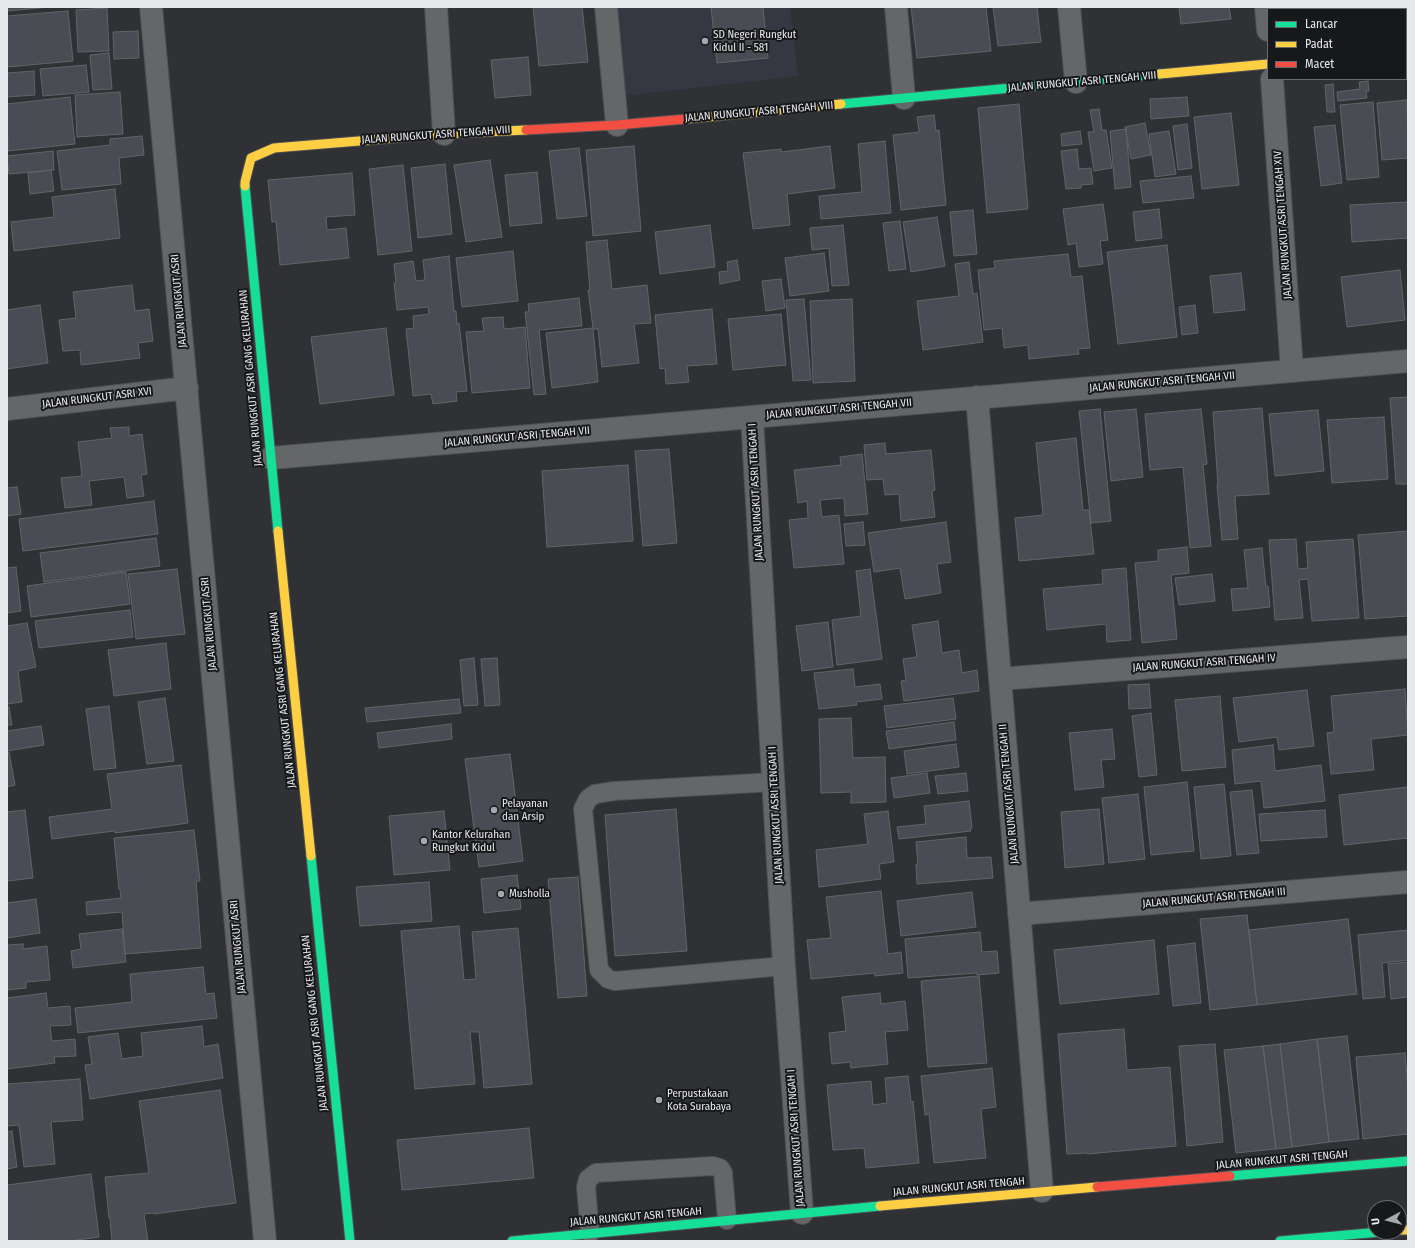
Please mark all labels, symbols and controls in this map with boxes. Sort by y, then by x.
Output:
legend [1267,8,1407,80]
text: Lancar [1305,17,1338,31]
place label: SD Negeri Rungkut Kidul II - 581 [713,28,796,54]
marker: SD Negeri Rungkut Kidul II - 581 [700,36,710,46]
text: Padat [1305,37,1333,51]
text: Macet [1305,57,1334,71]
street label: JALAN RUNGKUT ASRI TENGAH VIII [1007,69,1157,95]
street label: JALAN RUNGKUT ASRI TENGAH VIII [684,99,834,125]
street label: JALAN RUNGKUT ASRI TENGAH VIII [361,123,511,147]
street label: JALAN RUNGKUT ASRI TENGAH XIV [1271,150,1295,300]
street label: JALAN RUNGKUT ASRI [168,254,190,348]
street label: JALAN RUNGKUT ASRI GANG KELURAHAN [237,289,265,467]
street label: JALAN RUNGKUT ASRI TENGAH VII [1089,369,1235,395]
street label: JALAN RUNGKUT ASRI XVI [41,385,153,411]
street label: JALAN RUNGKUT ASRI TENGAH VII [766,396,912,422]
street label: JALAN RUNGKUT ASRI TENGAH I [746,423,766,561]
street label: JALAN RUNGKUT ASRI TENGAH VII [444,424,590,450]
street label: JALAN RUNGKUT ASRI [198,577,220,671]
street label: JALAN RUNGKUT ASRI GANG KELURAHAN [267,611,299,789]
street label: JALAN RUNGKUT ASRI TENGAH IV [1132,651,1276,675]
street label: JALAN RUNGKUT ASRI TENGAH II [996,723,1022,865]
street label: JALAN RUNGKUT ASRI TENGAH I [766,746,786,884]
place label: Pelayanan dan Arsip [502,797,548,823]
marker: Pelayanan dan Arsip [489,805,499,815]
place label: Kantor Kelurahan Rungkut Kidul [432,828,510,854]
marker: Kantor Kelurahan Rungkut Kidul [419,836,429,846]
street label: JALAN RUNGKUT ASRI TENGAH III [1142,885,1286,911]
place label: Musholla [509,887,550,901]
marker: Musholla [496,889,506,899]
street label: JALAN RUNGKUT ASRI [227,900,249,994]
street label: JALAN RUNGKUT ASRI GANG KELURAHAN [299,934,331,1112]
street label: JALAN RUNGKUT ASRI TENGAH I [785,1069,807,1207]
place label: Perpustakaan Kota Surabaya [667,1087,731,1113]
marker: Perpustakaan Kota Surabaya [654,1095,664,1105]
street label: JALAN RUNGKUT ASRI TENGAH [1216,1148,1348,1172]
street label: JALAN RUNGKUT ASRI TENGAH [893,1175,1025,1199]
north arrow [1367,1200,1407,1240]
street label: JALAN RUNGKUT ASRI TENGAH [570,1205,702,1229]
text: U [1369,1217,1382,1225]

